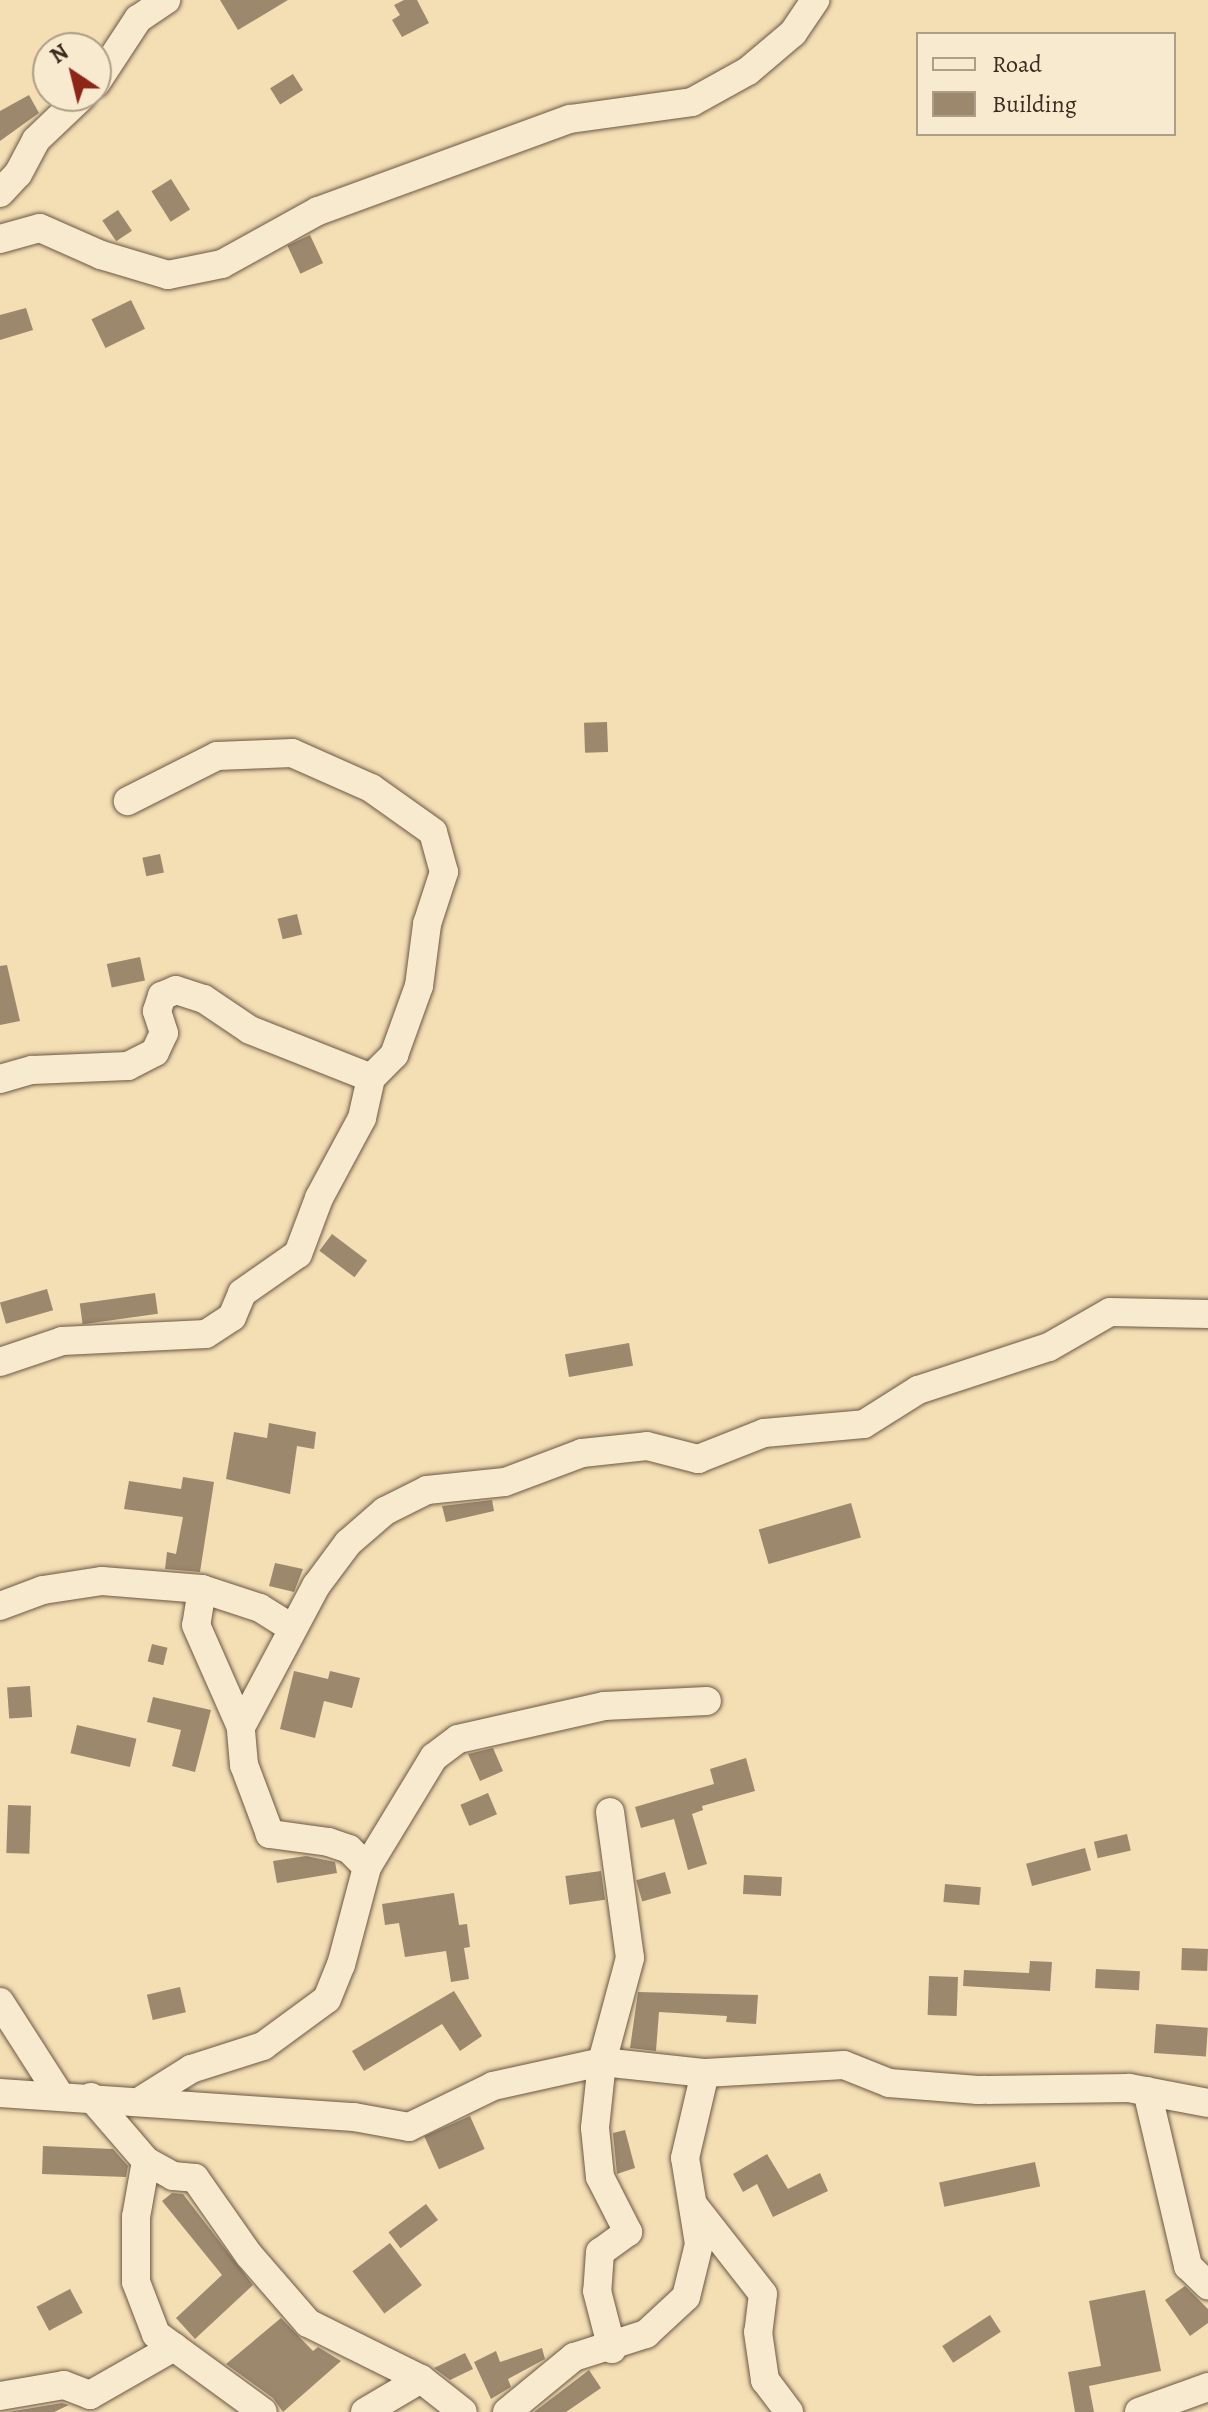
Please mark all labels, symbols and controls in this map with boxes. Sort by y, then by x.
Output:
north arrow [32,32,112,112]
legend [916,32,1176,136]
text: N [44,37,75,71]
text: Road [992,48,1042,80]
text: Building [992,88,1077,120]

